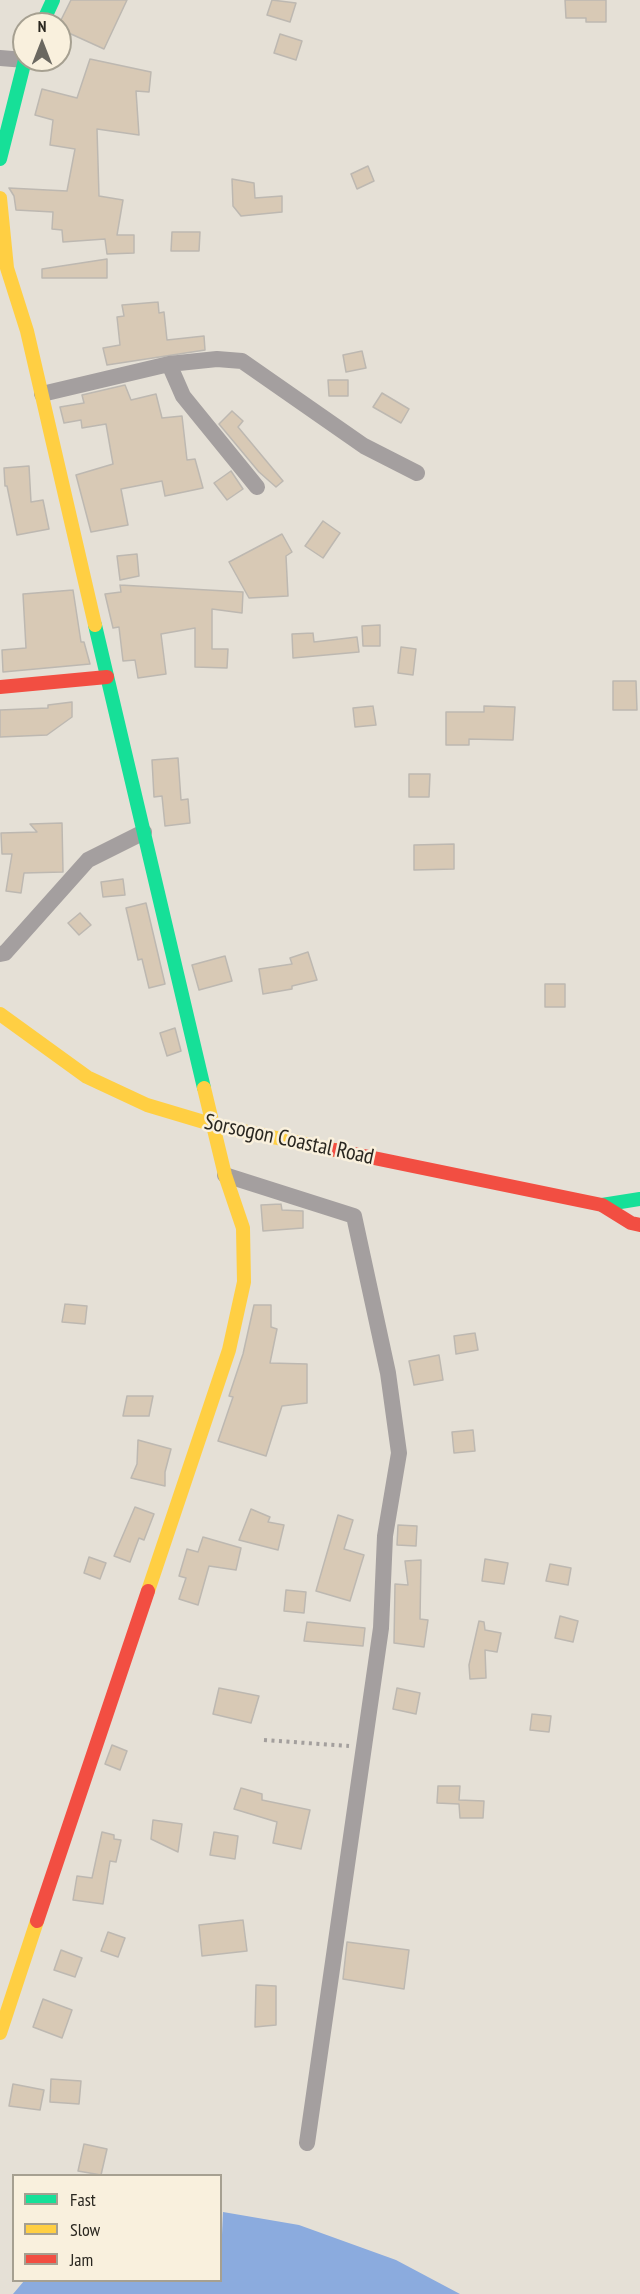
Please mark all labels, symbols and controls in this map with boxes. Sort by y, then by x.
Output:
north arrow [12,12,72,72]
text: N [38,16,46,36]
street label: Sorsogon Coastal Road [202,1109,376,1171]
legend [12,2174,222,2282]
text: Fast [70,2188,96,2211]
text: Slow [70,2218,100,2241]
text: Jam [70,2248,93,2271]

